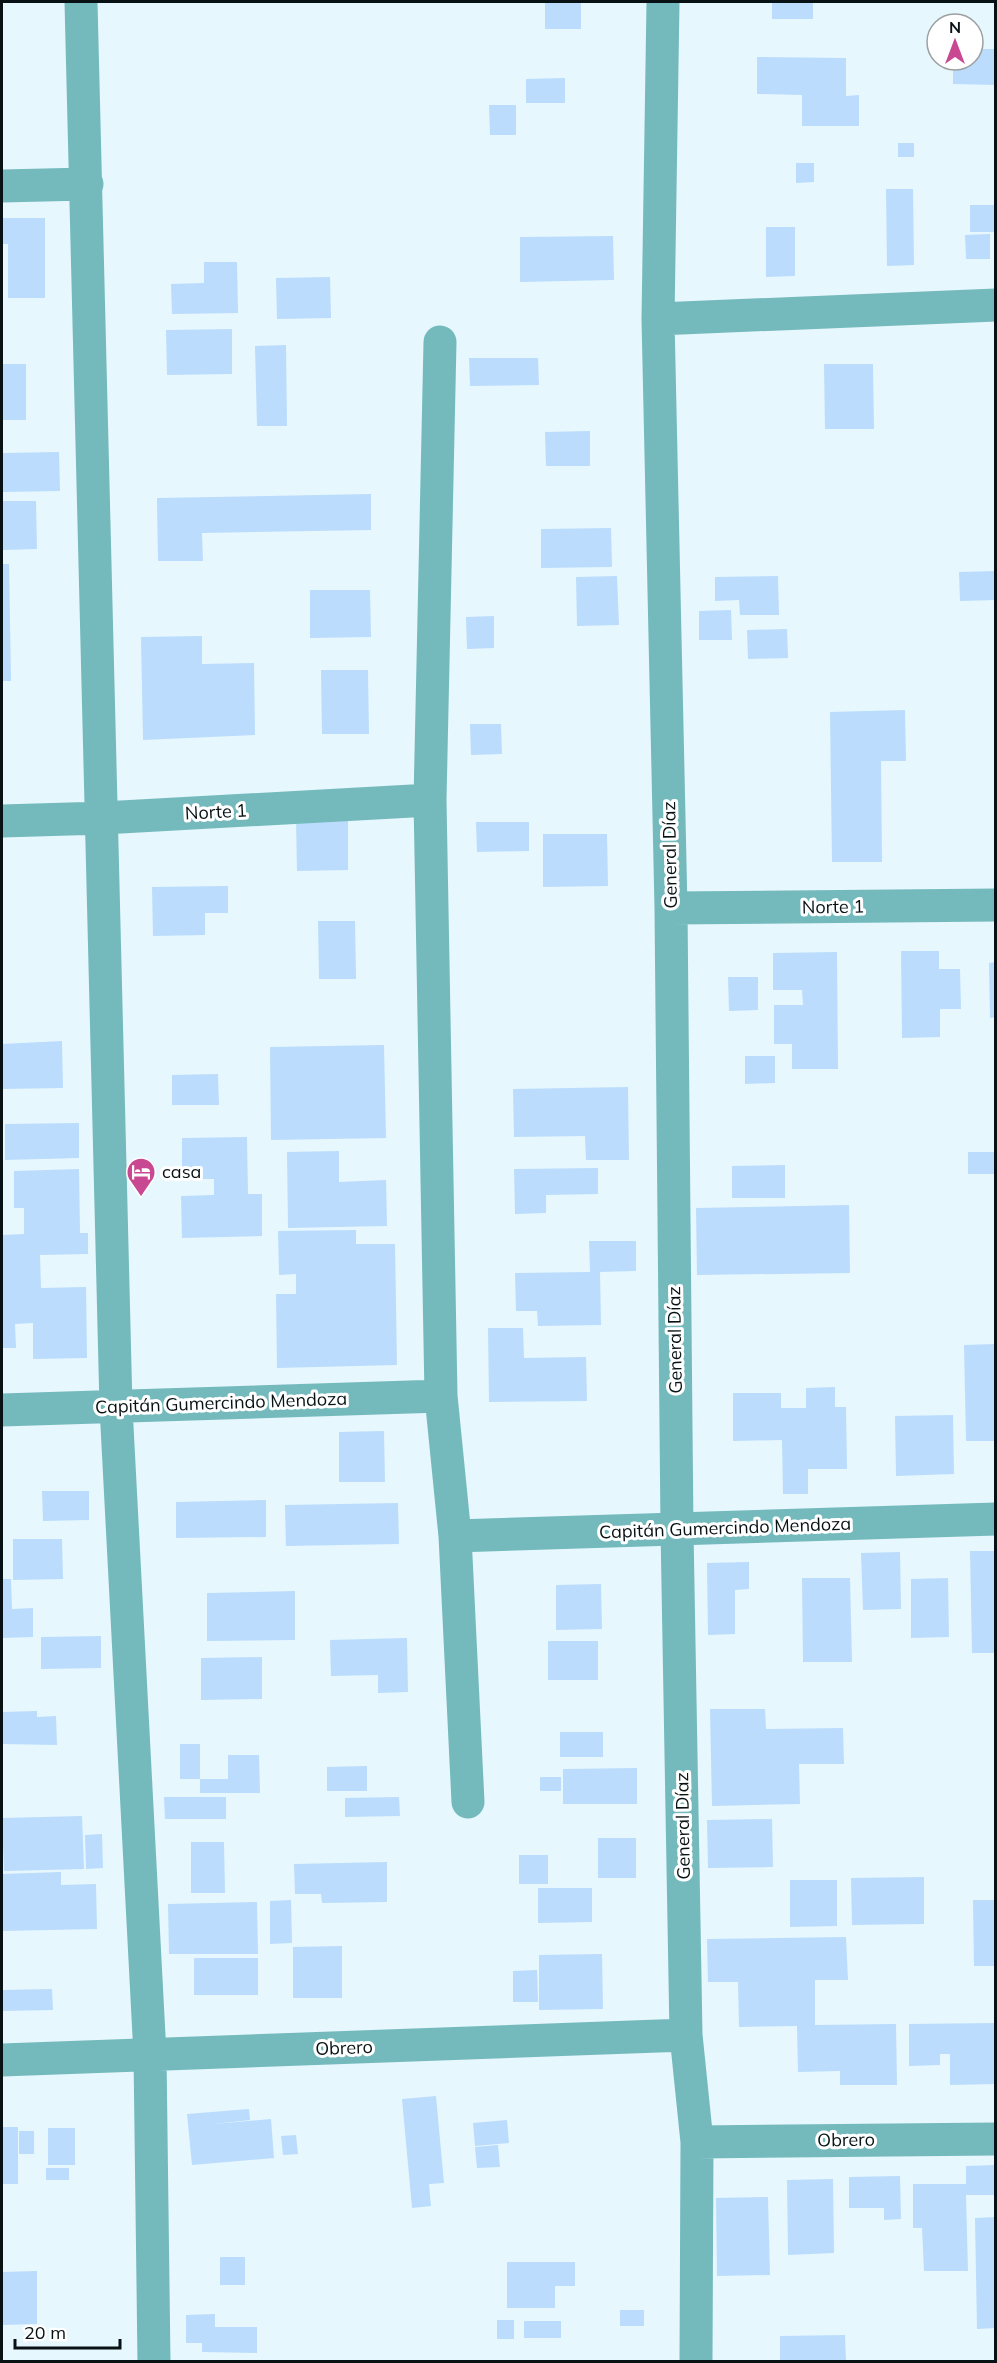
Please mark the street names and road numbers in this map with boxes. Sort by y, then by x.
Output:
street label: Norte 1 [184,798,248,825]
street label: General Díaz [657,801,682,909]
street label: Norte 1 [802,894,864,919]
street label: General Díaz [662,1286,687,1394]
street label: Capitán Gumercindo Mendoza [95,1387,347,1418]
street label: Capitán Gumercindo Mendoza [599,1512,851,1543]
street label: General Díaz [670,1772,695,1880]
street label: Obrero [315,2035,373,2060]
street label: Obrero [817,2127,875,2152]

